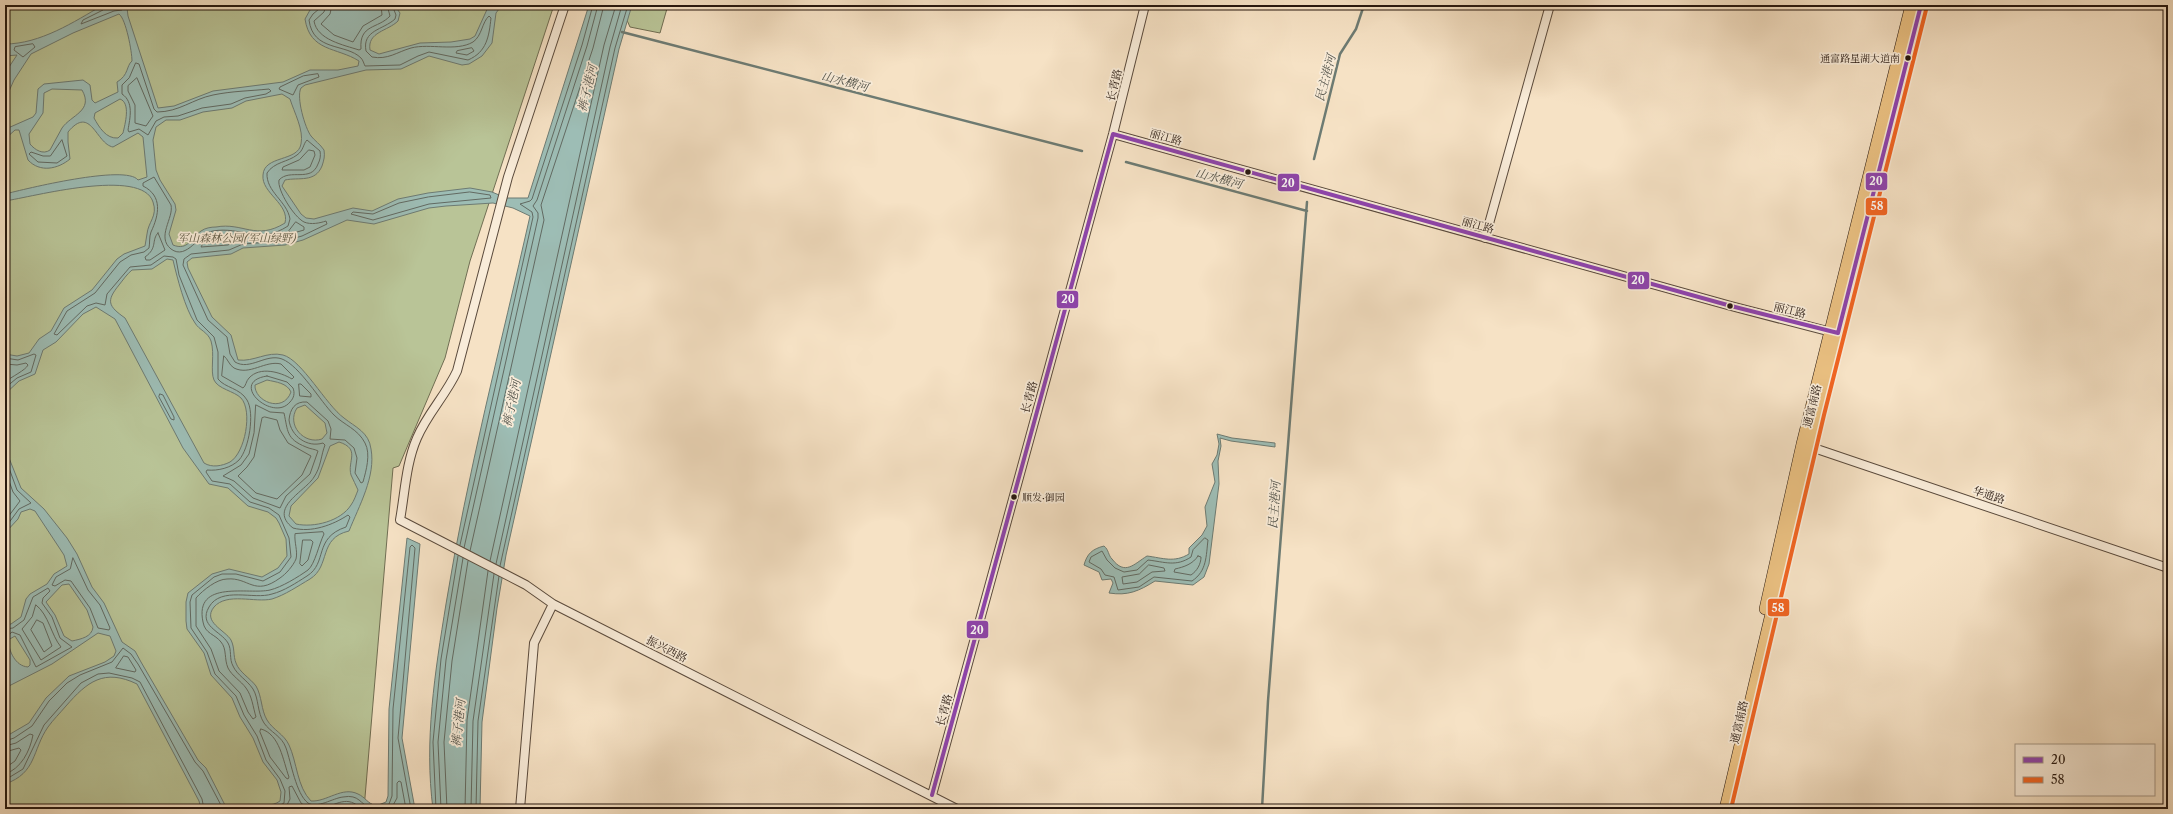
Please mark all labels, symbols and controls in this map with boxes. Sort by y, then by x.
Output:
water label: 民主港河 [1312,51,1339,103]
place label: 通富路星湖大道南 [1820,52,1900,65]
marker: 通富路星湖大道南 [1903,53,1913,63]
water label: 裤子港河 [574,61,601,113]
street label: 长青路 [1103,67,1125,103]
water label: 山水横河 [820,68,872,95]
street label: 丽江路 [1148,126,1184,148]
water label: 山水横河 [1194,165,1246,192]
unlabelled marker [1243,167,1253,177]
line badge: 20 [1865,172,1888,191]
line badge: 20 [1277,173,1300,192]
text: 20 [1869,174,1883,188]
text: 20 [1281,176,1295,190]
line badge: 58 [1865,197,1888,216]
text: 58 [1871,199,1884,213]
street label: 丽江路 [1460,214,1496,236]
park label: 军山森林公园(军山绿野) [177,231,297,245]
line badge: 20 [1627,271,1650,290]
text: 20 [1631,273,1645,287]
line badge: 20 [1056,290,1079,309]
text: 20 [1061,292,1075,306]
street label: 丽江路 [1772,299,1808,321]
unlabelled marker [1725,301,1735,311]
water label: 裤子港河 [499,376,524,428]
street label: 长青路 [1018,379,1040,415]
street label: 通富南路 [1800,383,1824,429]
water label: 民主港河 [1265,479,1283,529]
street label: 华通路 [1971,483,2007,507]
place label: 顺发·御园 [1022,491,1065,504]
marker: 顺发·御园 [1009,492,1019,502]
line badge: 58 [1767,598,1790,617]
text: 58 [1772,601,1785,615]
line badge: 20 [966,620,989,639]
text: 20 [970,623,984,637]
street label: 振兴西路 [644,633,690,665]
street label: 长青路 [933,692,955,728]
water label: 裤子港河 [448,696,468,748]
street label: 通富南路 [1727,699,1751,745]
legend [2015,744,2155,796]
text: 20 [2051,752,2066,767]
text: 58 [2051,772,2065,787]

